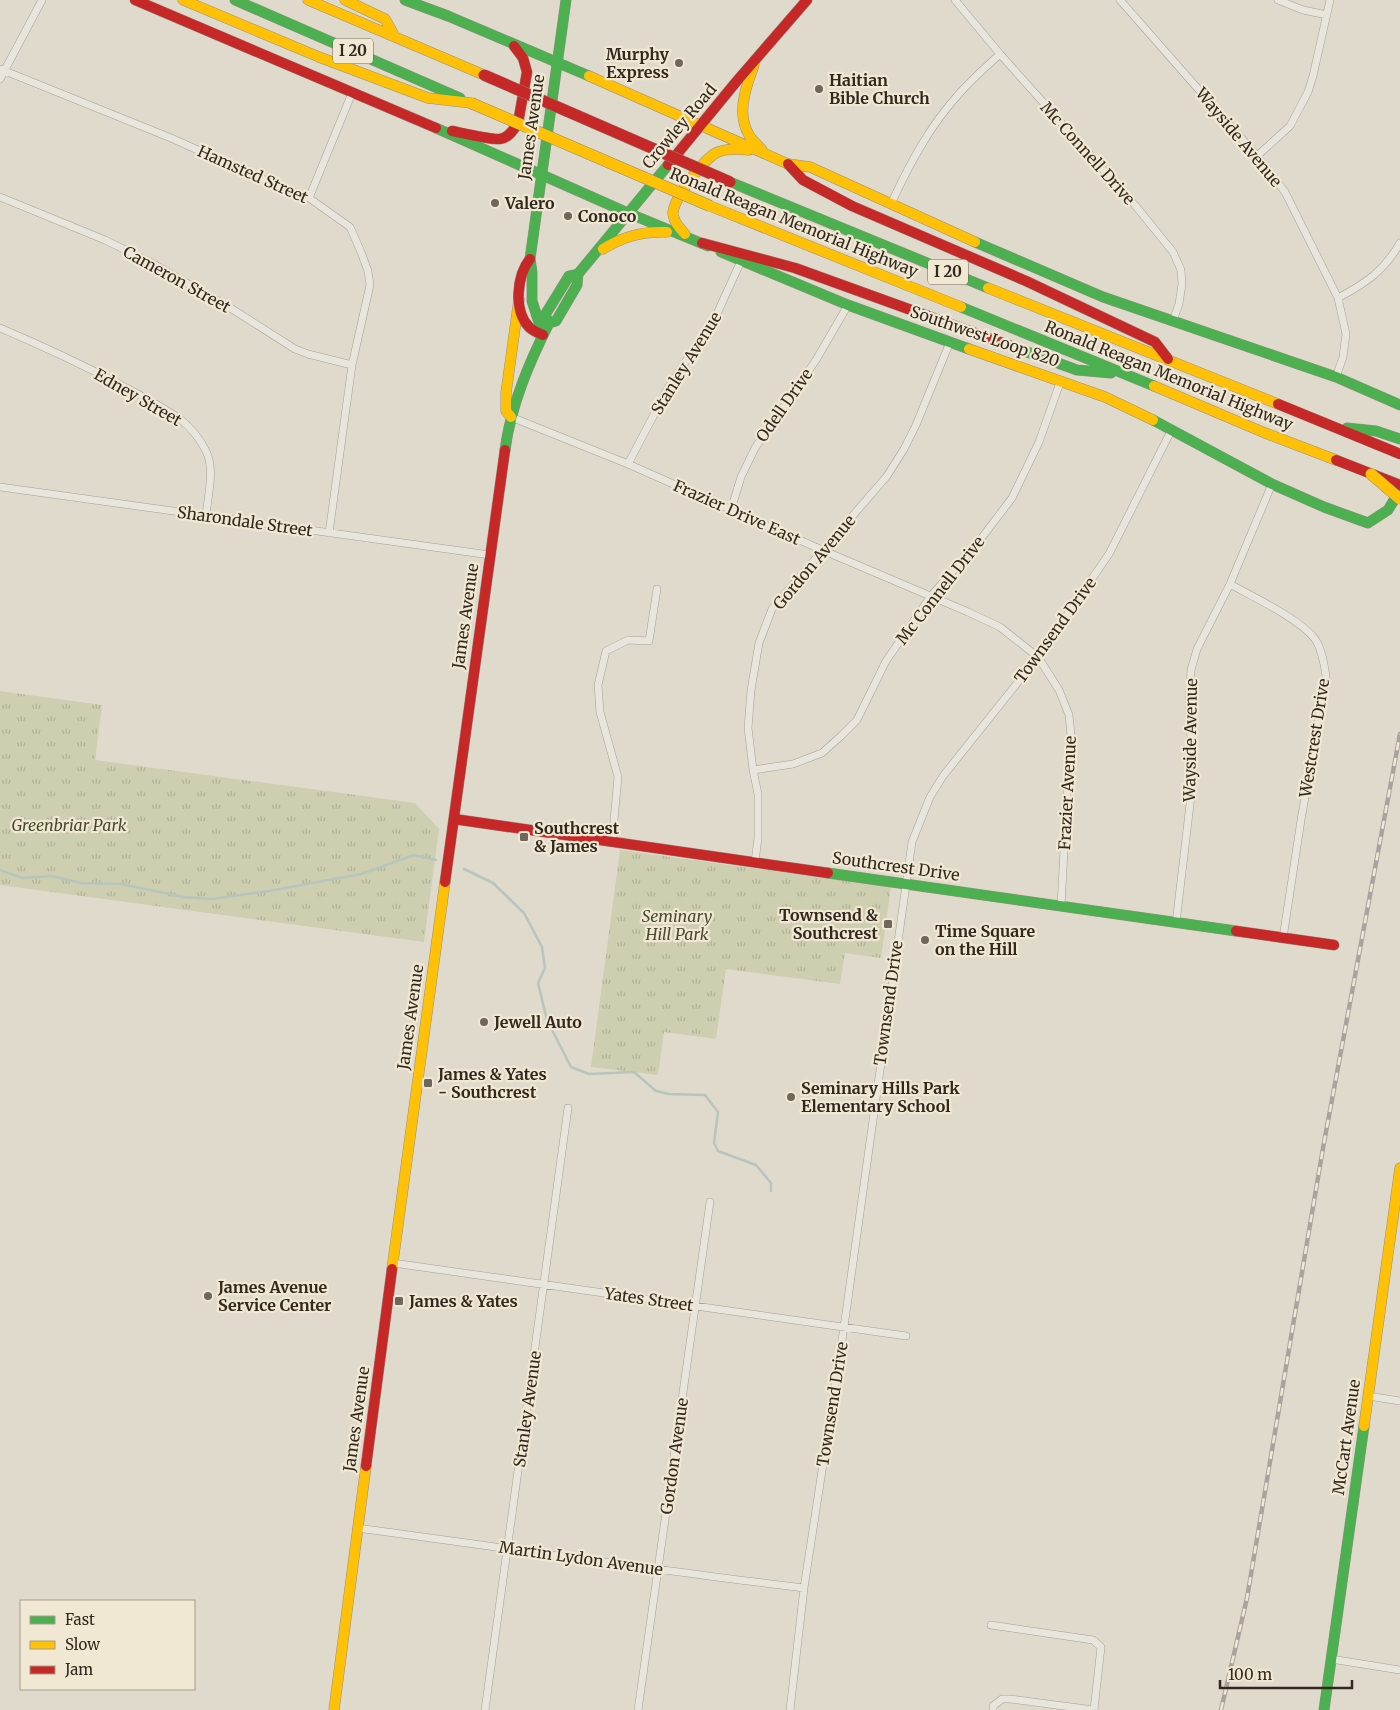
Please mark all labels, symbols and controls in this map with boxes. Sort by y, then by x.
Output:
road number: I 20 [333,38,373,64]
place label: Murphy Express [606,44,669,82]
marker: Murphy Express [673,57,685,69]
place label: Haitian Bible Church [829,70,930,108]
street label: James Avenue [514,73,548,182]
street label: Crowley Road [638,79,721,173]
street label: Wayside Avenue [1191,82,1286,191]
marker: Haitian Bible Church [813,83,825,95]
street label: Mc Connell Drive [1036,97,1140,209]
street label: Hamsted Street [195,141,312,208]
street label: Ronald Reagan Memorial Highway [667,163,922,281]
place label: Valero [504,193,555,213]
marker: Valero [489,197,501,209]
place label: Conoco [578,206,637,226]
marker: Conoco [562,210,574,222]
street label: Cameron Street [120,241,235,317]
road number: I 20 [928,260,968,284]
street label: Southwest Loop 820 [908,301,1062,371]
street label: Stanley Avenue [646,308,726,418]
street label: Ronald Reagan Memorial Highway [1042,316,1297,434]
street label: Edney Street [91,364,186,431]
street label: Odell Drive [751,364,817,446]
street label: Frazier Drive East [670,475,804,549]
street label: Sharondale Street [176,502,315,541]
street label: Gordon Avenue [769,511,859,613]
street label: Mc Connell Drive [892,532,988,648]
street label: James Avenue [448,562,482,671]
street label: Townsend Drive [1010,573,1100,687]
street label: Westcrest Drive [1295,677,1333,800]
street label: Wayside Avenue [1179,678,1201,803]
street label: Frazier Avenue [1054,735,1080,851]
park label: Greenbriar Park [12,815,127,835]
place label: Southcrest & James [534,818,620,856]
marker: Southcrest & James [518,831,530,843]
street label: Southcrest Drive [831,847,961,885]
place label: Townsend & Southcrest [779,905,879,943]
park label: Seminary Hill Park [642,906,712,944]
marker: Townsend & Southcrest [882,918,894,930]
place label: Time Square on the Hill [935,921,1035,959]
marker: Time Square on the Hill [919,934,931,946]
street label: Townsend Drive [869,939,907,1067]
street label: James Avenue [393,963,427,1072]
place label: Jewell Auto [493,1012,582,1032]
marker: Jewell Auto [478,1016,490,1028]
place label: James & Yates - Southcrest [437,1064,547,1102]
marker: James & Yates - Southcrest [422,1077,434,1089]
place label: Seminary Hills Park Elementary School [801,1078,960,1116]
marker: Seminary Hills Park Elementary School [785,1091,797,1103]
place label: James Avenue Service Center [217,1277,332,1315]
street label: Yates Street [602,1283,695,1315]
marker: James Avenue Service Center [202,1290,214,1302]
place label: James & Yates [408,1291,518,1311]
marker: James & Yates [393,1295,405,1307]
street label: Townsend Drive [812,1340,852,1468]
street label: Stanley Avenue [509,1349,545,1469]
street label: James Avenue [339,1365,373,1474]
street label: McCart Avenue [1328,1378,1364,1496]
street label: Gordon Avenue [656,1396,692,1516]
street label: Martin Lydon Avenue [498,1537,664,1579]
legend [20,1600,195,1690]
text: Fast [65,1610,95,1629]
text: Slow [65,1635,100,1654]
scale bar [1220,1658,1352,1690]
text: Jam [64,1660,93,1679]
text: 100 m [1228,1665,1272,1684]

